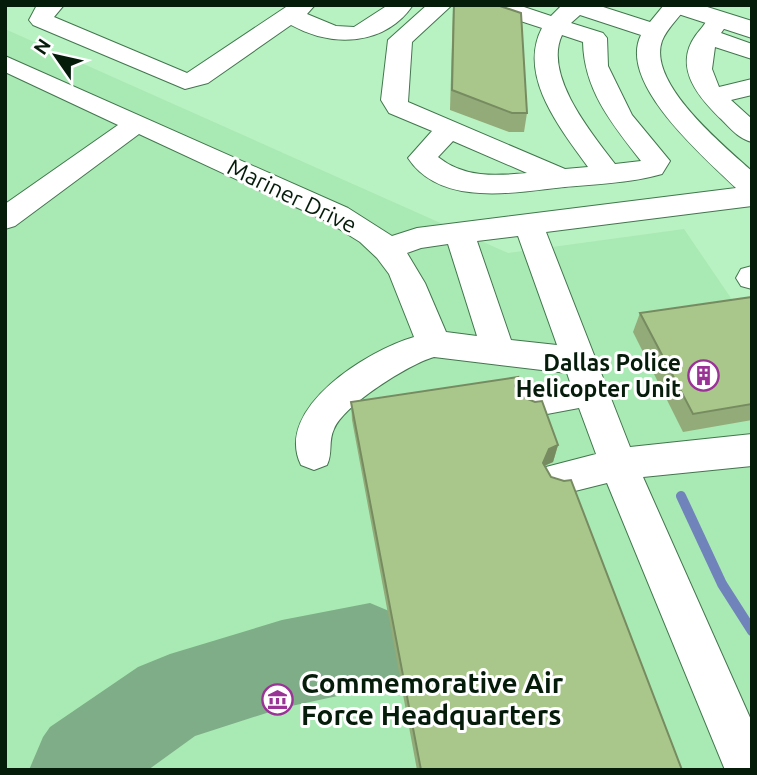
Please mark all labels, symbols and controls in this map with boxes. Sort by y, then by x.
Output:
north arrow [21,21,91,91]
text: N [29,34,55,59]
street label: Mariner Drive [224,154,361,238]
place label: Dallas Police Helicopter Unit [516,350,681,401]
building icon: Dallas Police Helicopter Unit [687,359,721,393]
place label: Commemorative Air Force Headquarters [301,667,564,730]
museum icon: Commemorative Air Force Headquarters [261,682,295,716]

